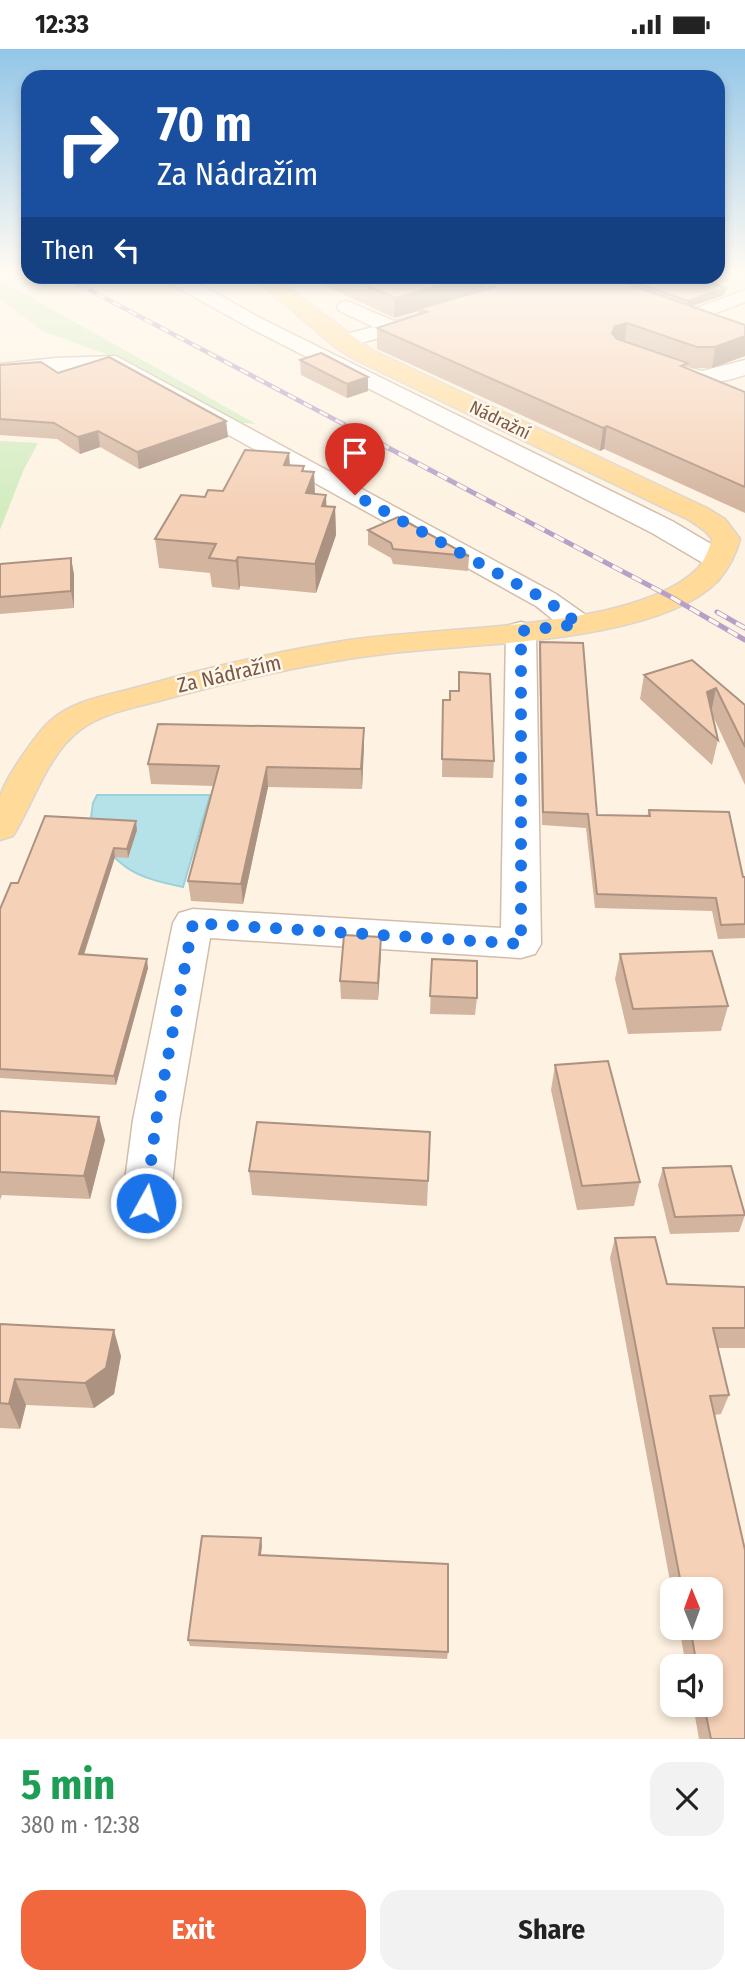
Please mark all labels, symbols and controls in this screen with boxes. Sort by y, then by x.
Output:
text: 12:33 [35,9,89,40]
text: 70 m [157,95,252,154]
icon: right [42,98,133,189]
text: Za Nádražím [157,155,318,193]
icon: left [108,231,146,269]
text: Then [42,235,94,266]
street label: Nádražní [466,396,534,444]
pin [325,423,385,495]
icon: arrive [336,434,374,472]
street label: Za Nádražím [175,649,283,699]
position arrow [109,1166,183,1240]
north arrow [660,1577,723,1640]
map controls [660,1577,723,1717]
button: sound [660,1654,723,1717]
text: 5 min [21,1760,115,1810]
button: close [650,1762,724,1836]
text: 380 m · 12:38 [21,1811,140,1839]
button: Exit [21,1890,366,1970]
button: Share [380,1890,724,1970]

